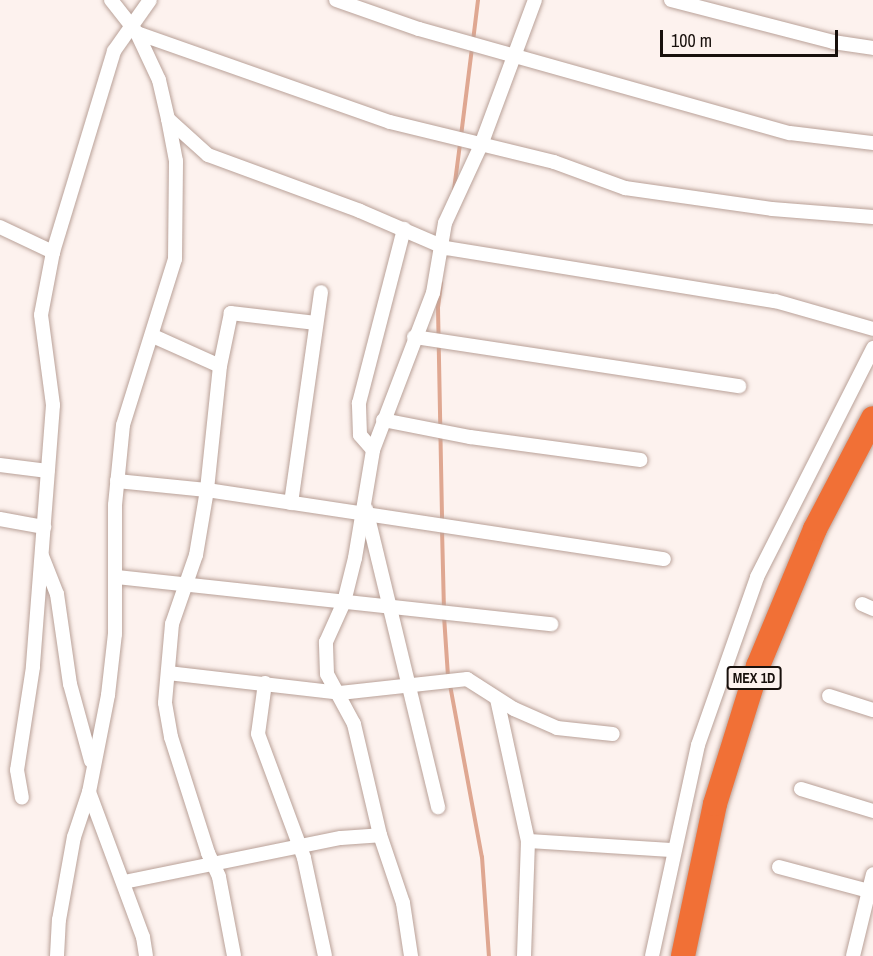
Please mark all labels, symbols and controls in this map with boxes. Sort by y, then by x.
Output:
scale bar [663,18,842,56]
text: 100 m [671,28,712,53]
road number: MEX 1D [726,667,783,689]

